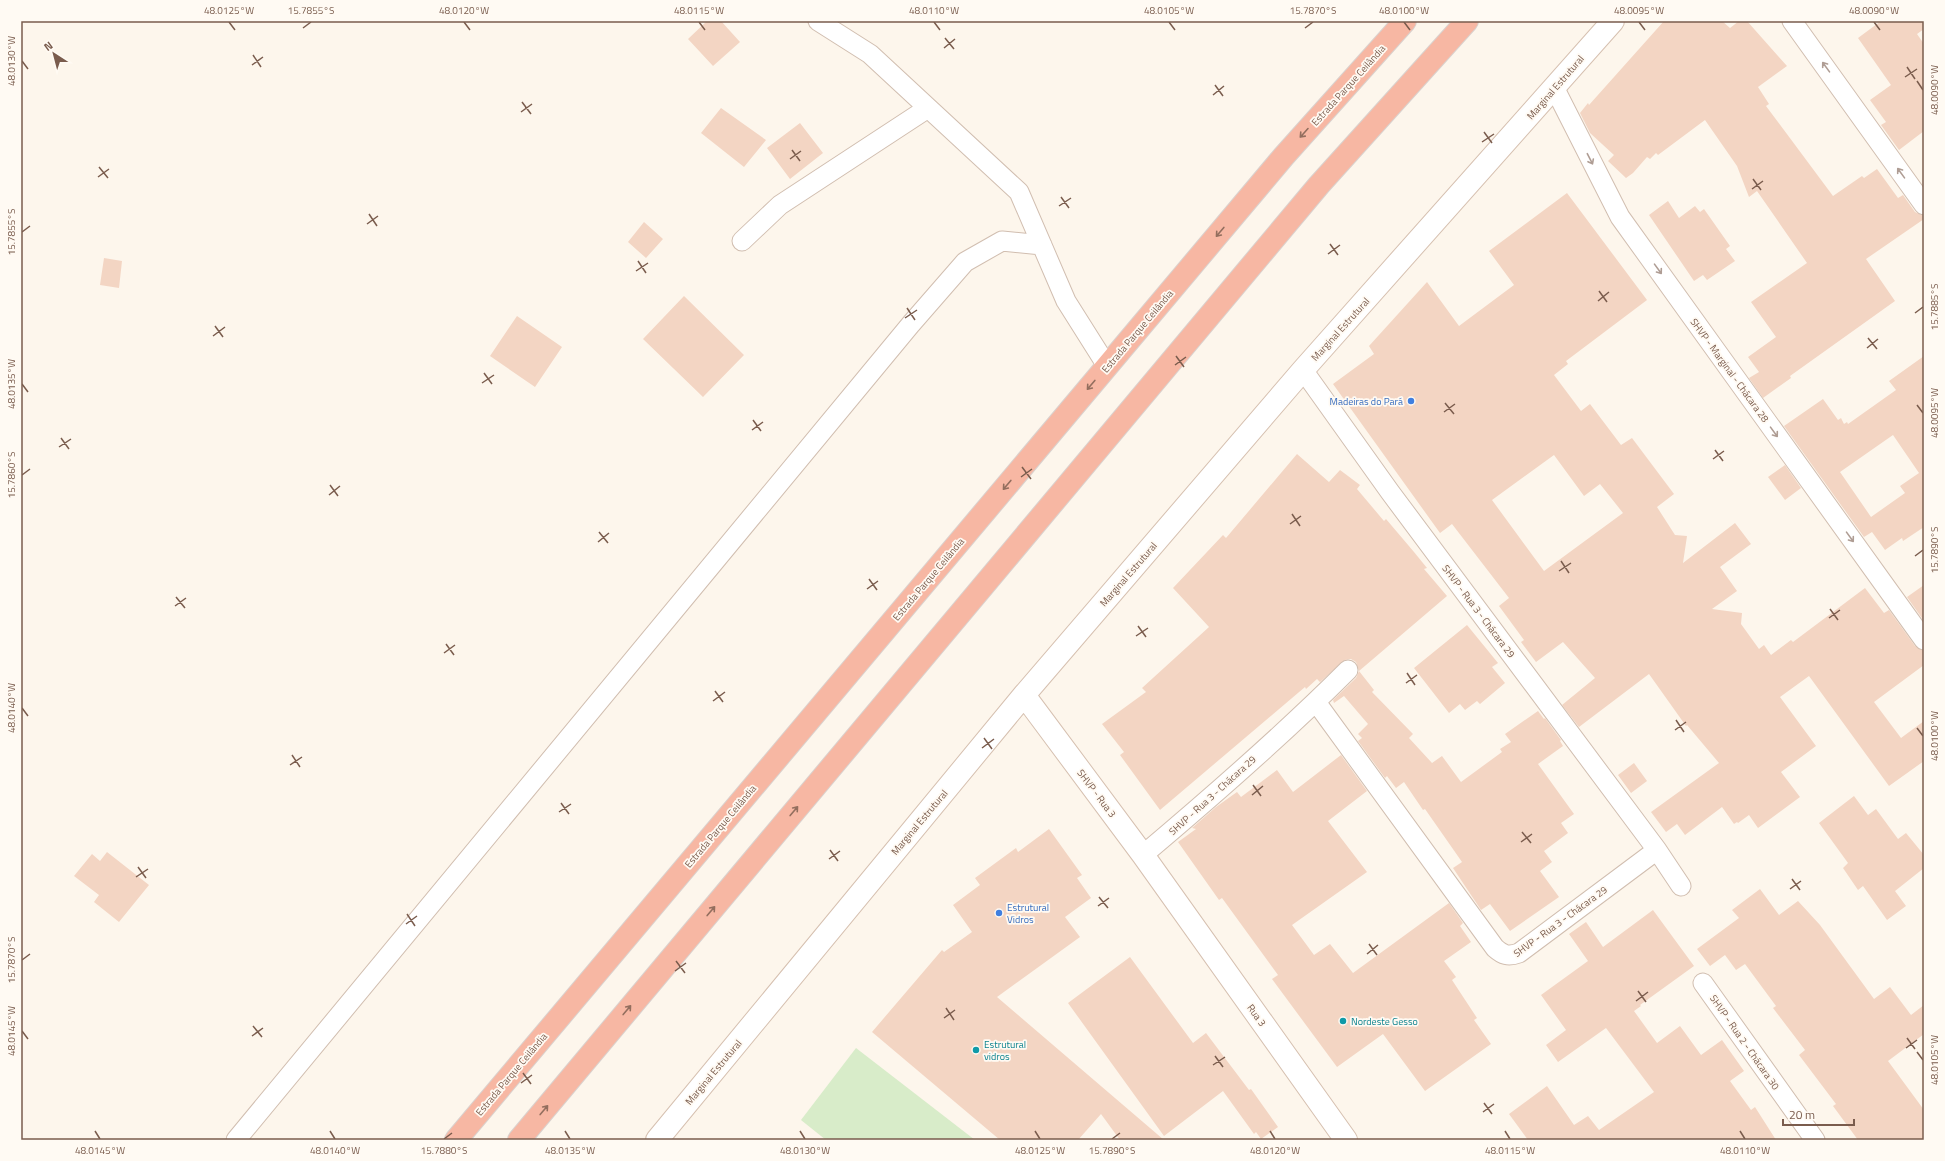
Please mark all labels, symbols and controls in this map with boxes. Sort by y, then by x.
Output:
text: 48.0125°W [204,3,254,18]
text: 15.7855°S [288,3,334,18]
text: 48.0120°W [439,3,489,18]
text: 48.0115°W [674,3,724,18]
text: 48.0110°W [909,3,959,18]
text: 48.0105°W [1144,3,1194,18]
text: 15.7870°S [1290,3,1336,18]
text: 48.0100°W [1379,3,1429,18]
text: 48.0095°W [1614,3,1664,18]
text: 48.0090°W [1849,3,1899,18]
north arrow [34,34,74,74]
text: 48.0130°W [4,36,19,86]
text: N [40,37,56,55]
street label: Estrada Parque Ceilândia [1308,41,1389,129]
street label: Marginal Estrutural [1523,52,1588,123]
one-way arrow [1822,62,1830,73]
text: 48.0090°W [1927,65,1942,115]
one-way arrow [1300,128,1309,139]
one-way arrow [1587,153,1594,165]
one-way arrow [1897,168,1905,179]
text: 15.7855°S [4,209,19,255]
one-way arrow [1215,227,1224,237]
one-way arrow [1653,264,1662,275]
text: 15.7885°S [1927,284,1942,330]
street label: Estrada Parque Ceilândia [1098,286,1177,376]
street label: Marginal Estrutural [1308,294,1373,364]
street label: SHVP - Marginal - Chácara 28 [1687,315,1773,426]
text: 48.0135°W [4,359,19,409]
one-way arrow [1086,380,1096,390]
text: 48.0095°W [1927,388,1942,438]
place label: Madeiras do Pará [1330,394,1403,409]
marker: Madeiras do Pará [1406,396,1416,406]
one-way arrow [1770,426,1778,437]
text: 15.7860°S [4,452,19,498]
one-way arrow [1003,479,1012,490]
text: 15.7890°S [1927,527,1942,573]
one-way arrow [1846,532,1854,543]
street label: Estrada Parque Ceilândia [889,534,968,624]
street label: Marginal Estrutural [1096,539,1161,610]
street label: SHVP - Rua 3 - Chácara 29 [1439,562,1519,661]
text: 48.0140°W [4,683,19,733]
text: 48.0100°W [1927,711,1942,761]
street label: SHVP - Rua 3 - Chácara 29 [1165,752,1260,839]
street label: SHVP - Rua 3 [1073,766,1120,821]
street label: Estrada Parque Ceilândia [681,781,760,871]
street label: Marginal Estrutural [888,786,951,858]
one-way arrow [790,805,799,816]
street label: SHVP - Rua 3 - Chácara 29 [1510,882,1611,961]
place label: Estrutural Vidros [1007,900,1049,927]
one-way arrow [706,905,715,916]
marker: Estrutural Vidros [994,908,1004,918]
text: 15.7870°S [4,937,19,983]
street label: SHVP - Rua 2 - Chácara 30 [1706,992,1783,1093]
street label: Rua 3 [1243,1001,1270,1030]
one-way arrow [623,1005,632,1016]
text: 48.0145°W [4,1006,19,1056]
place label: Nordeste Gesso [1351,1014,1418,1029]
marker: Nordeste Gesso [1338,1016,1348,1026]
street label: Estrada Parque Ceilândia [472,1029,551,1119]
text: 48.0105°W [1927,1035,1942,1085]
street label: Marginal Estrutural [682,1036,745,1108]
place label: Estrutural vidros [984,1037,1026,1064]
marker: Estrutural vidros [971,1045,981,1055]
scale bar [1783,1101,1854,1127]
one-way arrow [539,1105,548,1115]
text: 20 m [1789,1105,1815,1124]
text: 48.0145°W [75,1143,125,1158]
text: 48.0140°W [310,1143,360,1158]
text: 15.7880°S [421,1143,467,1158]
text: 48.0135°W [545,1143,595,1158]
text: 48.0130°W [780,1143,830,1158]
text: 48.0125°W [1015,1143,1065,1158]
text: 15.7890°S [1089,1143,1135,1158]
text: 48.0120°W [1250,1143,1300,1158]
text: 48.0115°W [1485,1143,1535,1158]
text: 48.0110°W [1720,1143,1770,1158]

